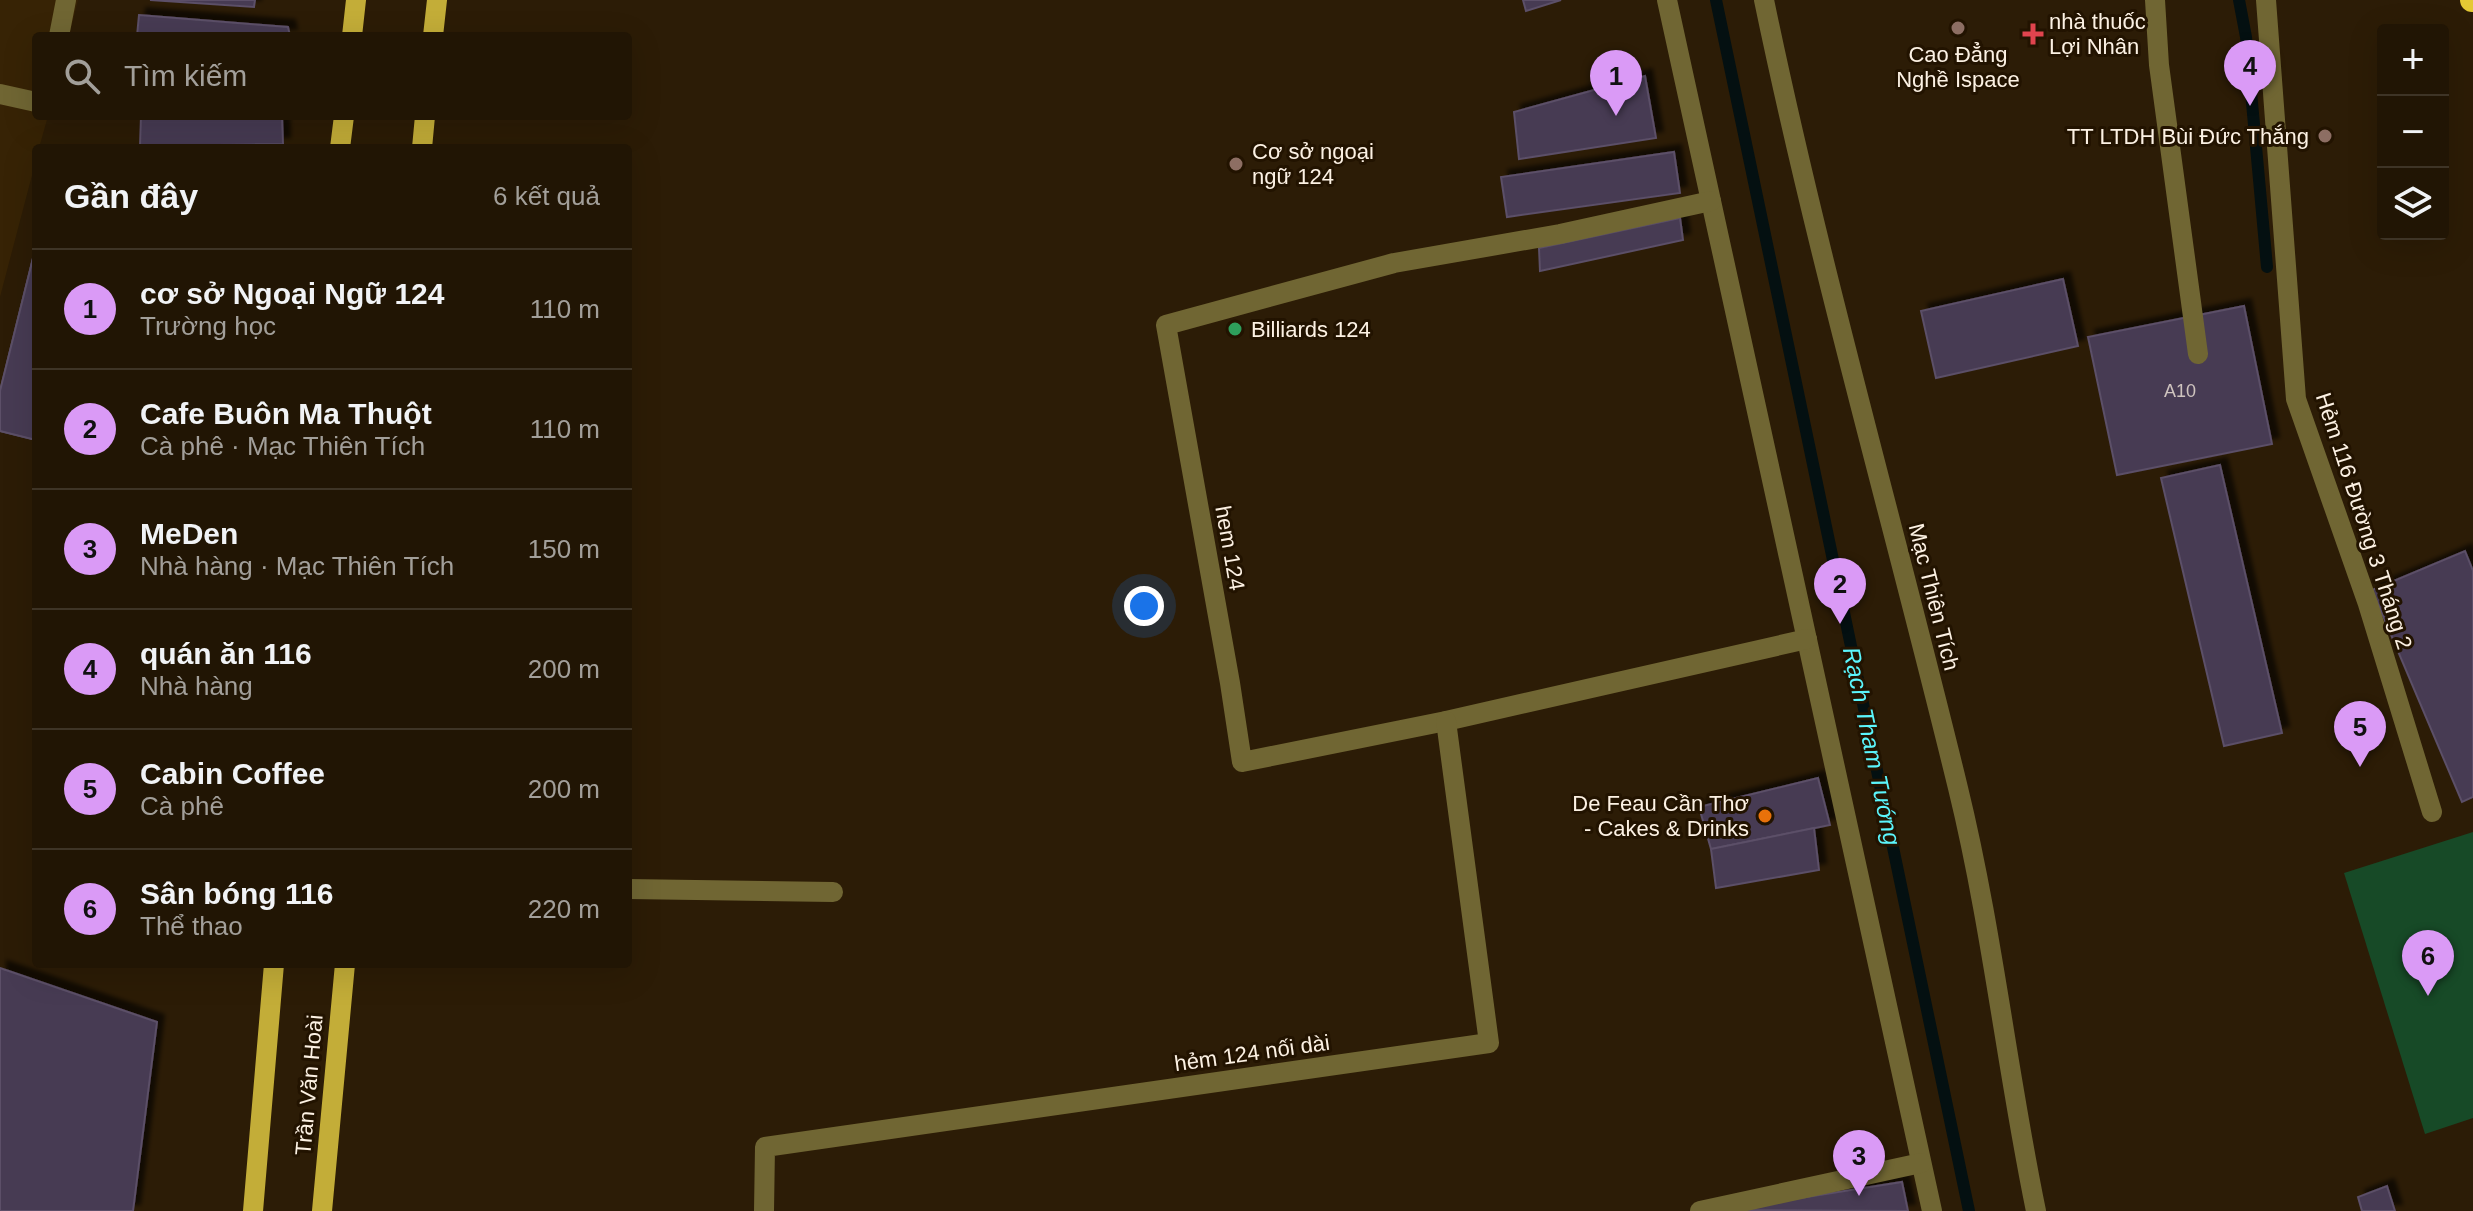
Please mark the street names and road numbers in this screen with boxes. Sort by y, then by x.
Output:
street label: Hẻm 116 Đường 3 Tháng 2 [2311,390,2417,652]
street label: hem 124 [1210,504,1250,592]
street label: Mạc Thiên Tích [1904,521,1964,673]
street label: Trần Văn Hoài [290,1014,328,1156]
street label: hẻm 124 nối dài [1173,1030,1331,1076]

